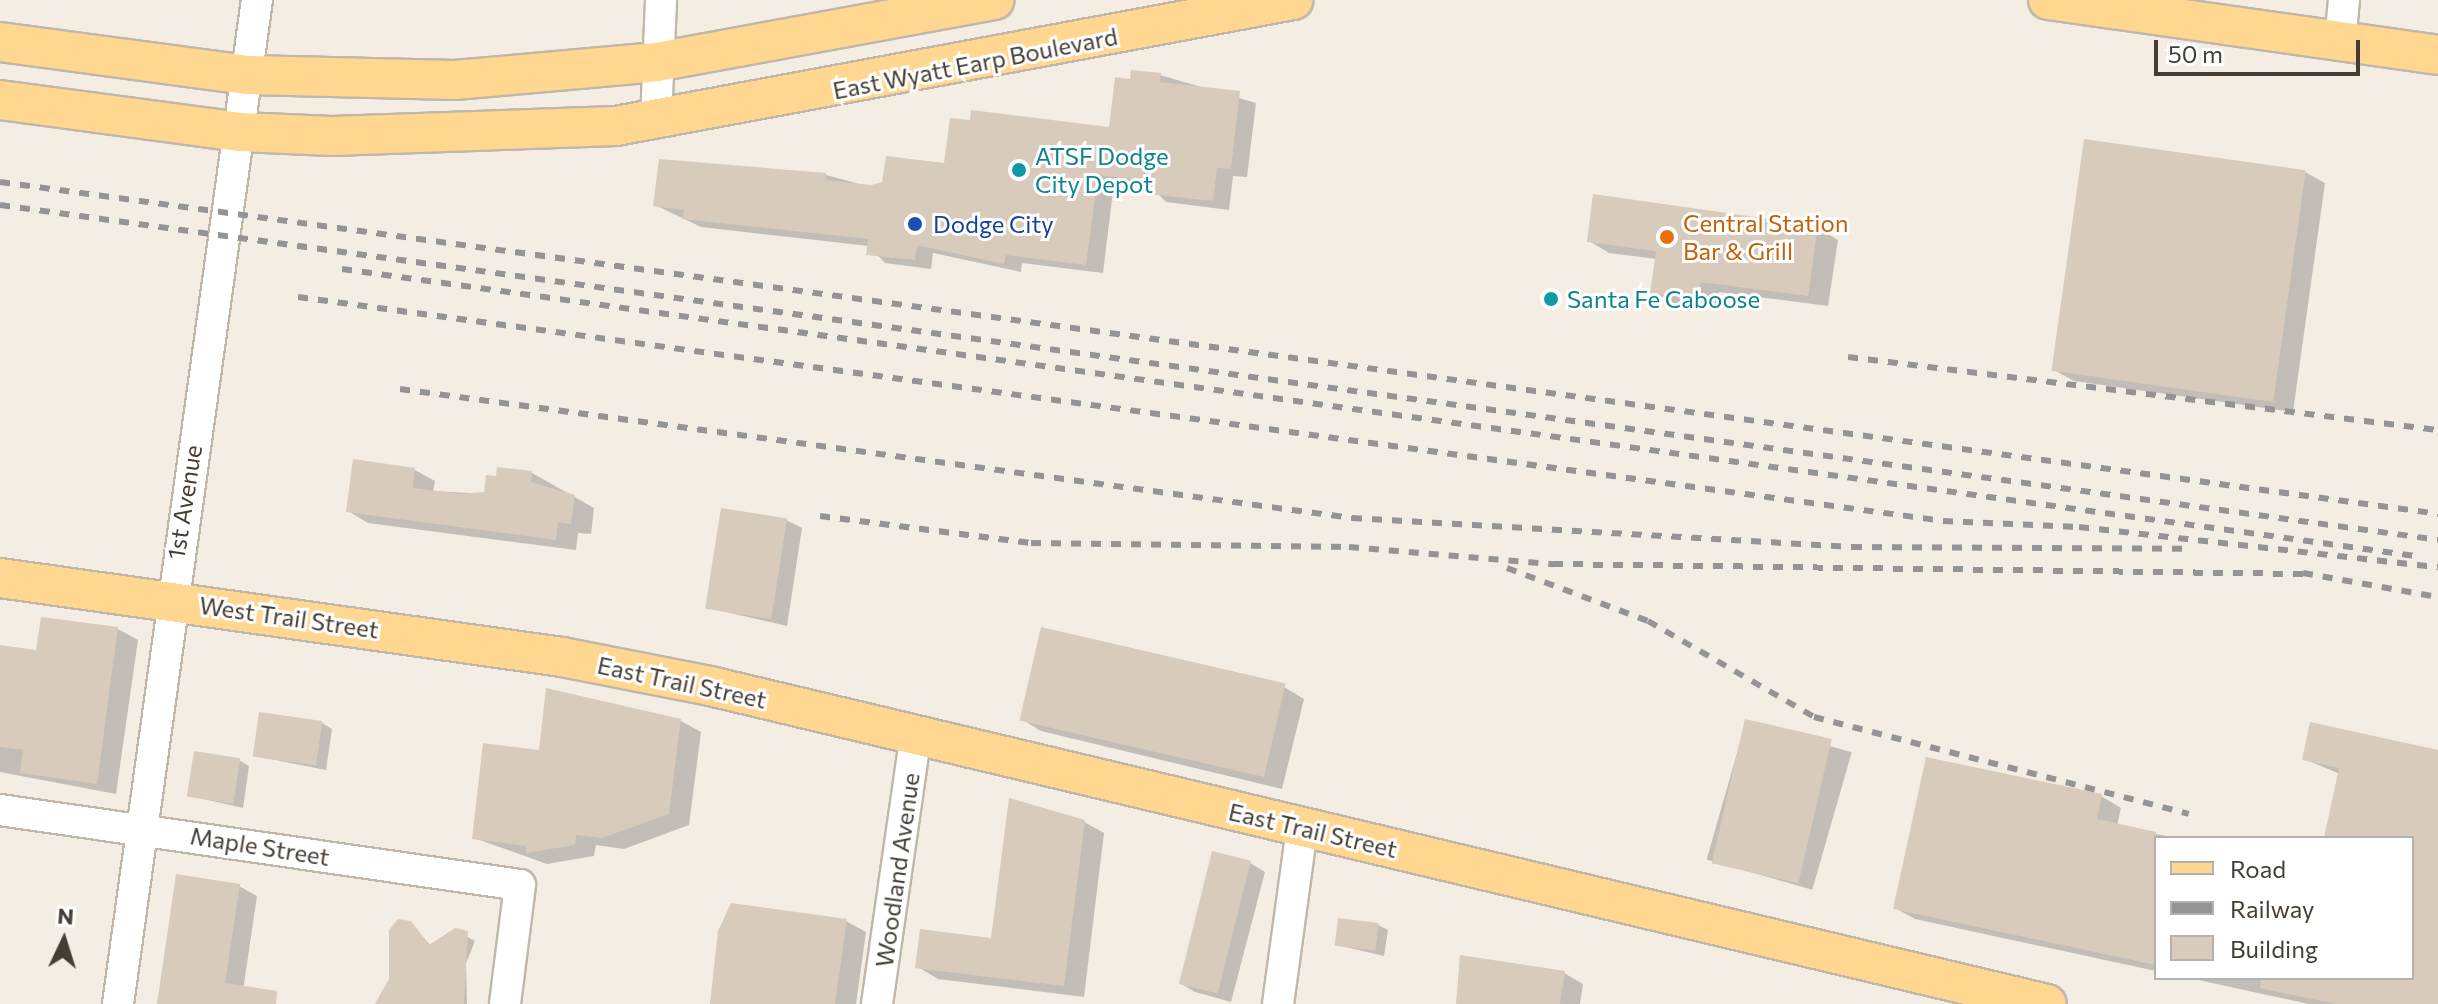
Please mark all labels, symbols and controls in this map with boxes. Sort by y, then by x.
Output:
street label: East Wyatt Earp Boulevard [830,21,1120,105]
scale bar [2158,24,2364,74]
text: 50 m [2168,39,2223,68]
place label: ATSF Dodge City Depot [1035,142,1169,198]
marker: ATSF Dodge City Depot [1010,161,1028,179]
place label: Central Station Bar & Grill [1683,209,1849,265]
place label: Dodge City [933,210,1054,238]
marker: Dodge City [904,213,926,235]
marker: Central Station Bar & Grill [1658,228,1676,246]
place label: Santa Fe Caboose [1567,285,1760,313]
marker: Santa Fe Caboose [1542,290,1560,308]
street label: 1st Avenue [161,443,207,561]
street label: West Trail Street [198,590,380,644]
street label: East Trail Street [595,650,769,714]
street label: Woodland Avenue [869,771,925,969]
street label: East Trail Street [1226,797,1400,863]
street label: Maple Street [188,821,332,871]
legend [2154,836,2414,980]
text: Road [2230,854,2286,883]
text: Railway [2230,894,2315,923]
north arrow [24,900,104,980]
text: N [57,902,75,930]
text: Building [2230,934,2318,963]

